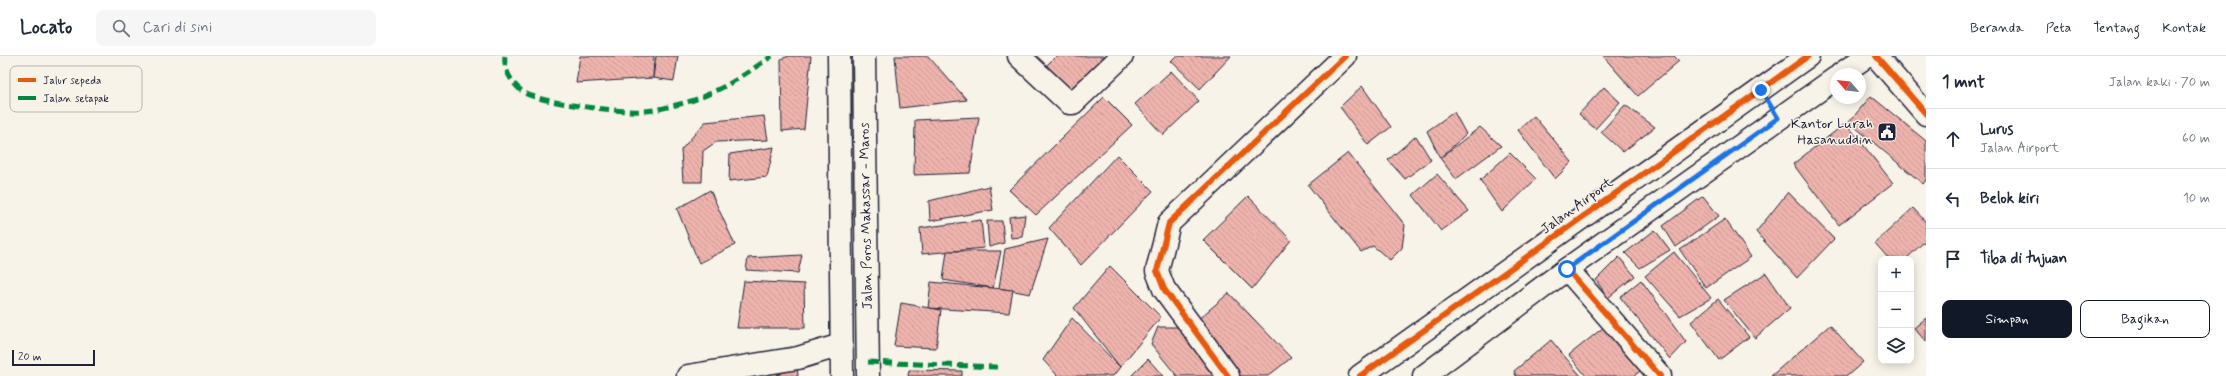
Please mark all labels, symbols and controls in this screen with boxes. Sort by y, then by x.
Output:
search box [96,10,376,46]
text: Locato [20,15,72,40]
icon: search [110,17,132,39]
text: Cari di sini [142,18,212,38]
text: Beranda [1970,19,2024,37]
text: Peta [2046,19,2071,37]
text: Tentang [2093,19,2140,37]
text: Kontak [2162,19,2206,37]
legend [10,66,142,112]
north arrow [1830,68,1866,104]
text: 1 mnt [1942,71,1985,93]
text: Jalur sepeda [43,74,101,88]
text: Jalan kaki · 70 m [2109,74,2210,91]
route end [1752,81,1770,99]
text: Jalan setapak [43,92,109,106]
place label: Kantor Lurah Hasanuddin [1791,115,1873,149]
text: Lurus [1980,120,2013,140]
public building icon: Kantor Lurah Hasanuddin [1876,121,1898,143]
street label: Jalan Poros Makassar - Maros [855,122,877,310]
icon: ahead [1942,128,1964,150]
text: 60 m [2182,130,2210,147]
text: Jalan Airport [1980,140,2059,157]
street label: Jalan Airport [1537,173,1617,238]
icon: left [1942,188,1964,210]
text: Belok kiri [1980,189,2039,209]
text: 10 m [2183,190,2210,207]
icon: arrive [1942,248,1964,270]
text: Tiba di tujuan [1980,249,2067,269]
map controls [1878,256,1914,364]
button: + [1878,256,1914,292]
route start [1558,260,1576,278]
button: − [1878,292,1914,328]
button: Simpan [1942,300,2072,338]
button: Bagikan [2080,300,2210,338]
button: layers [1878,328,1914,364]
scale bar [12,348,95,367]
text: 20 m [18,350,41,364]

